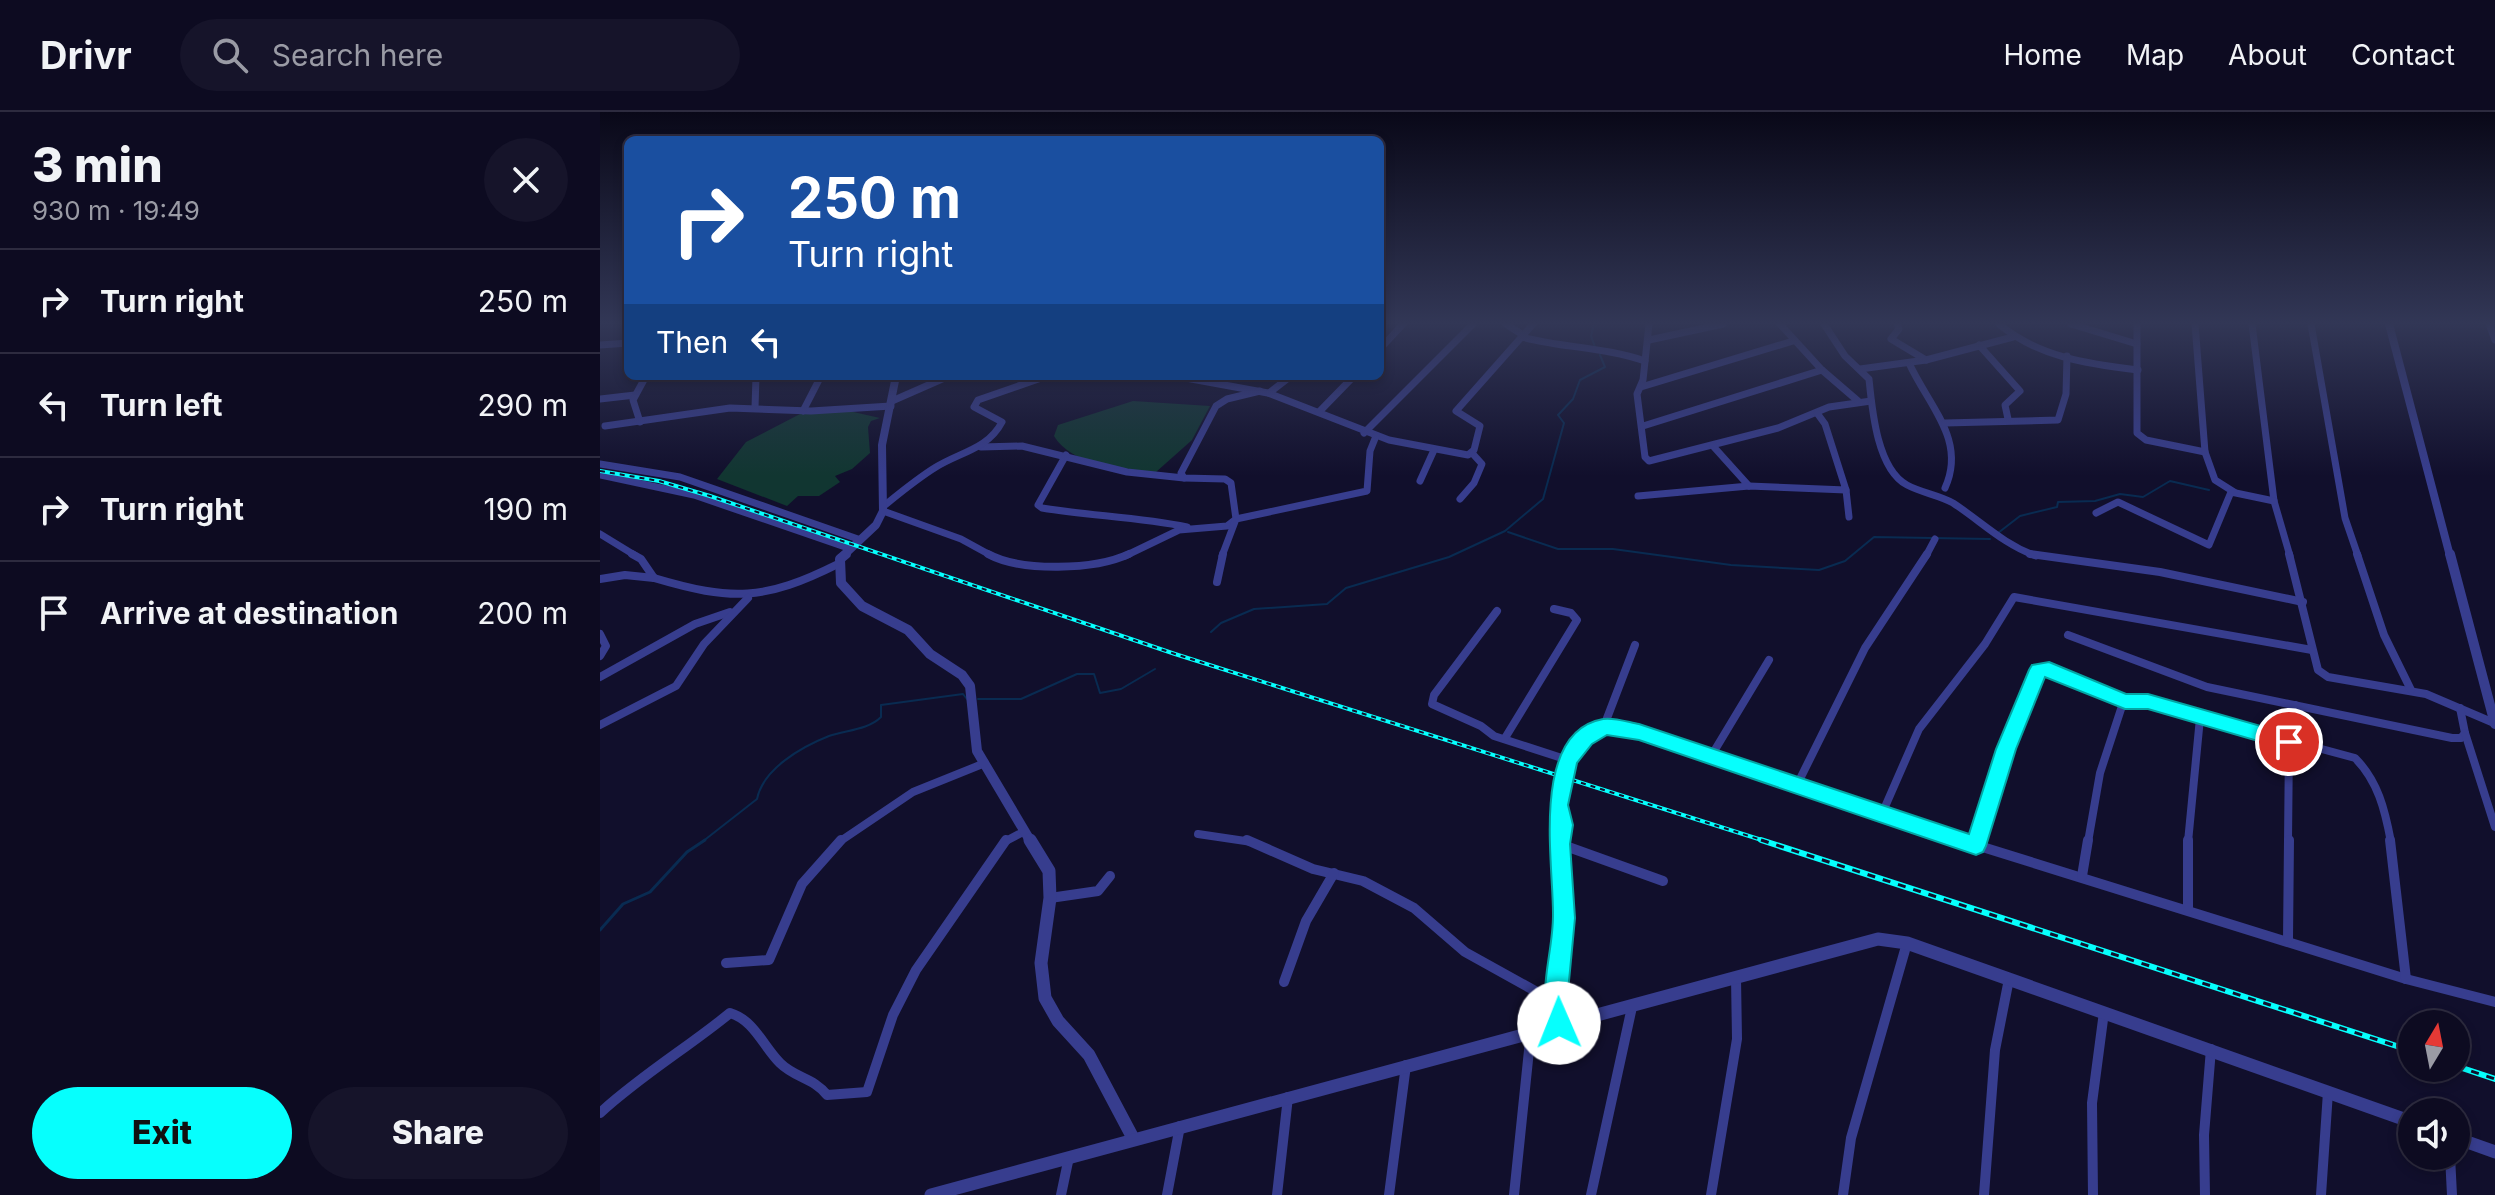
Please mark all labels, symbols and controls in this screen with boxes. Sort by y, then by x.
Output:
search box [180,19,740,91]
text: Drivr [40,32,132,78]
icon: search [208,33,252,77]
text: Search here [272,37,443,73]
text: Home [2003,38,2082,72]
text: Map [2126,38,2184,72]
text: About [2228,38,2307,72]
text: Contact [2351,38,2455,72]
text: 3 min [32,135,163,194]
button: close [484,138,568,222]
text: 250 m [788,164,961,232]
icon: right [656,168,760,272]
text: 930 m · 19:49 [32,195,200,226]
text: Turn right [788,232,953,276]
icon: right [32,279,76,323]
text: Turn right [100,283,244,319]
text: 250 m [478,283,568,319]
icon: left [744,320,788,364]
text: Then [656,324,728,360]
icon: left [32,383,76,427]
text: Turn left [100,387,222,423]
text: 290 m [477,387,568,423]
icon: right [32,487,76,531]
text: Turn right [100,491,244,527]
text: 190 m [484,491,568,527]
icon: arrive [32,591,76,635]
text: Arrive at destination [100,595,398,631]
text: 200 m [477,595,568,631]
pin [2255,708,2323,776]
icon: arrive [2267,720,2311,764]
position arrow [1517,981,1601,1065]
north arrow [2398,1010,2470,1082]
map controls [2398,1010,2470,1170]
button: Exit [32,1087,292,1179]
button: Share [308,1087,568,1179]
button: sound [2398,1098,2470,1170]

